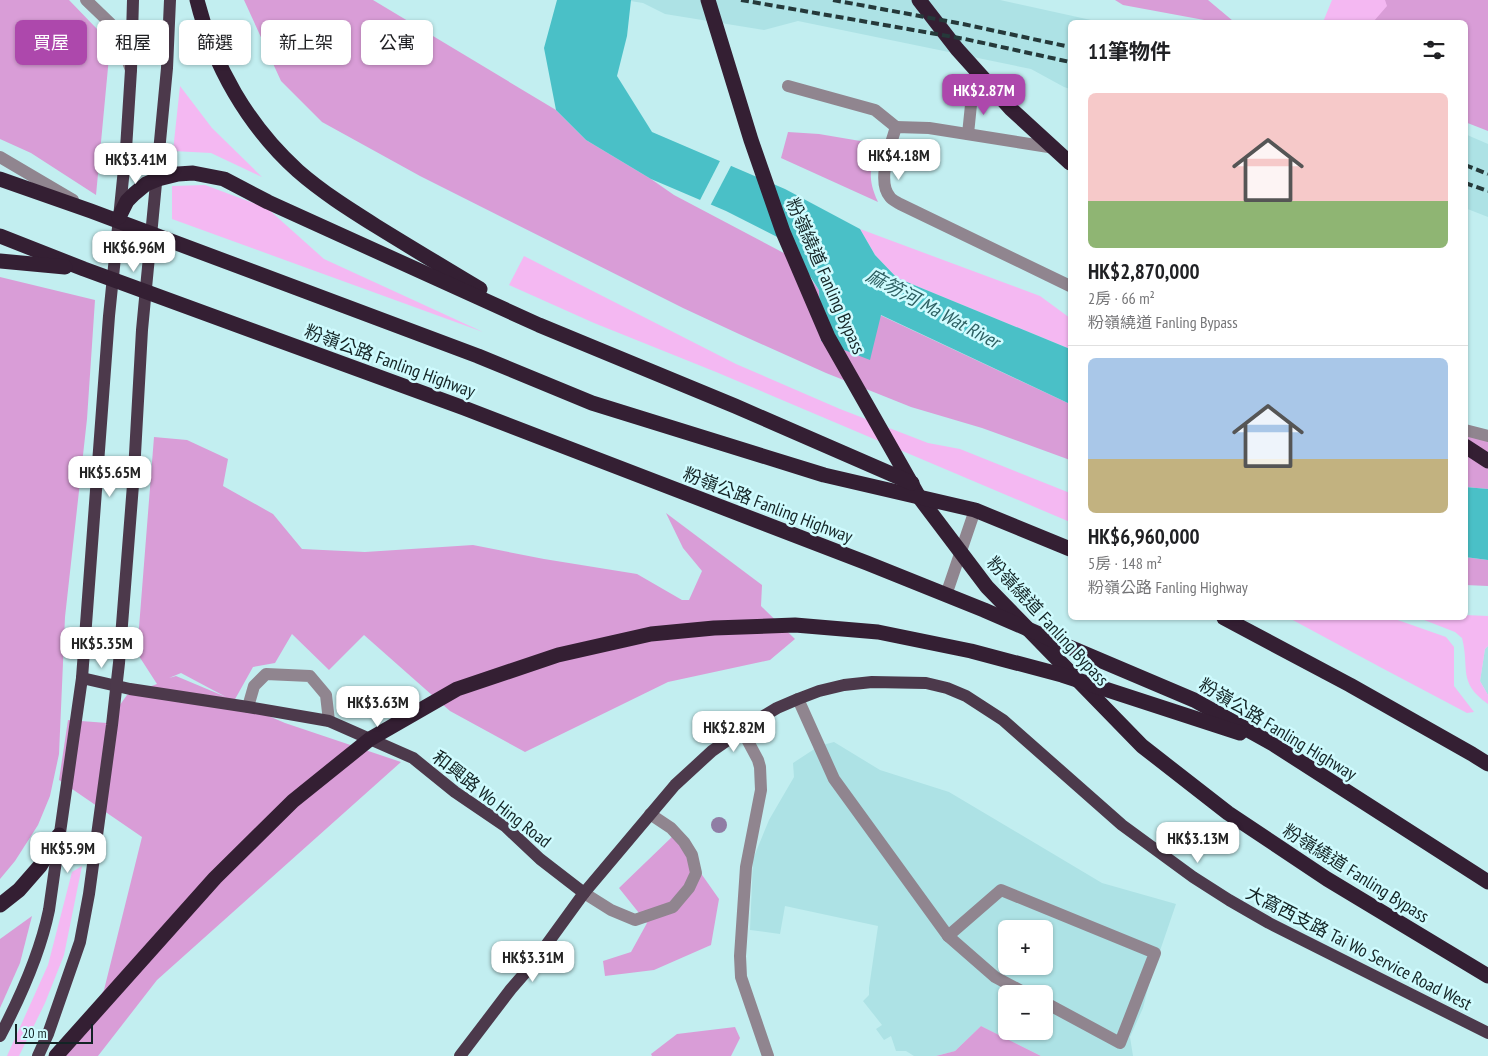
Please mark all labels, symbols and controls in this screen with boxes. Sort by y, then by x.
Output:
chip: 買屋 [15,20,87,65]
chip: 租屋 [97,20,169,65]
chip: 篩選 [179,20,251,65]
chip: 新上架 [261,20,351,65]
chip: 公寓 [361,20,433,65]
icon: filters [1420,36,1448,64]
text: 11筆物件 [1088,38,1171,65]
pin: HK$2.87M [932,74,1036,116]
text: HK$2.87M [953,80,1015,100]
icon: home [1223,125,1313,215]
pin: HK$4.18M [847,138,951,181]
pin: HK$3.41M [84,142,188,185]
text: HK$4.18M [868,145,930,165]
text: HK$3.41M [105,149,167,169]
street label: 粉嶺繞道 Fanling Bypass [781,194,871,358]
pin: HK$6.96M [82,230,186,273]
text: HK$6.96M [103,237,165,257]
text: HK$2,870,000 [1088,258,1199,285]
water label: 麻笏河 Ma Wat River [862,263,1006,354]
text: 2房 · 66 m² [1088,288,1155,308]
text: 粉嶺繞道 Fanling Bypass [1088,312,1238,332]
street label: 粉嶺公路 Fanling Highway [302,319,479,403]
icon: home [1223,391,1313,481]
pin: HK$5.65M [58,456,162,498]
text: HK$5.65M [79,462,141,482]
street label: 粉嶺公路 Fanling Highway [680,462,856,548]
text: HK$6,960,000 [1088,523,1199,550]
street label: 粉嶺繞道 Fanling Bypass [982,552,1114,690]
text: 5房 · 148 m² [1088,553,1162,573]
text: 粉嶺公路 Fanling Highway [1088,577,1248,597]
pin: HK$5.35M [50,626,154,669]
text: HK$5.35M [71,633,133,653]
street label: 粉嶺公路 Fanling Highway [1195,673,1361,785]
pin: HK$3.63M [326,686,430,728]
text: HK$3.63M [347,692,409,712]
pin: HK$2.82M [682,710,786,753]
text: HK$2.82M [703,717,765,737]
street label: 和興路 Wo Hing Road [428,745,556,853]
street label: 粉嶺繞道 Fanling Bypass [1279,819,1433,927]
pin: HK$3.13M [1146,822,1250,864]
text: HK$3.13M [1167,828,1229,848]
pin: HK$5.9M [22,832,114,874]
text: HK$5.9M [41,838,95,858]
street label: 大窩西支路 Tai Wo Service Road West [1242,881,1476,1015]
map controls [998,920,1053,1040]
button: + [998,920,1053,975]
pin: HK$3.31M [481,940,585,983]
text: HK$3.31M [502,947,564,967]
button: − [998,985,1053,1040]
scale bar [15,1021,92,1044]
text: 20 m [22,1024,47,1042]

